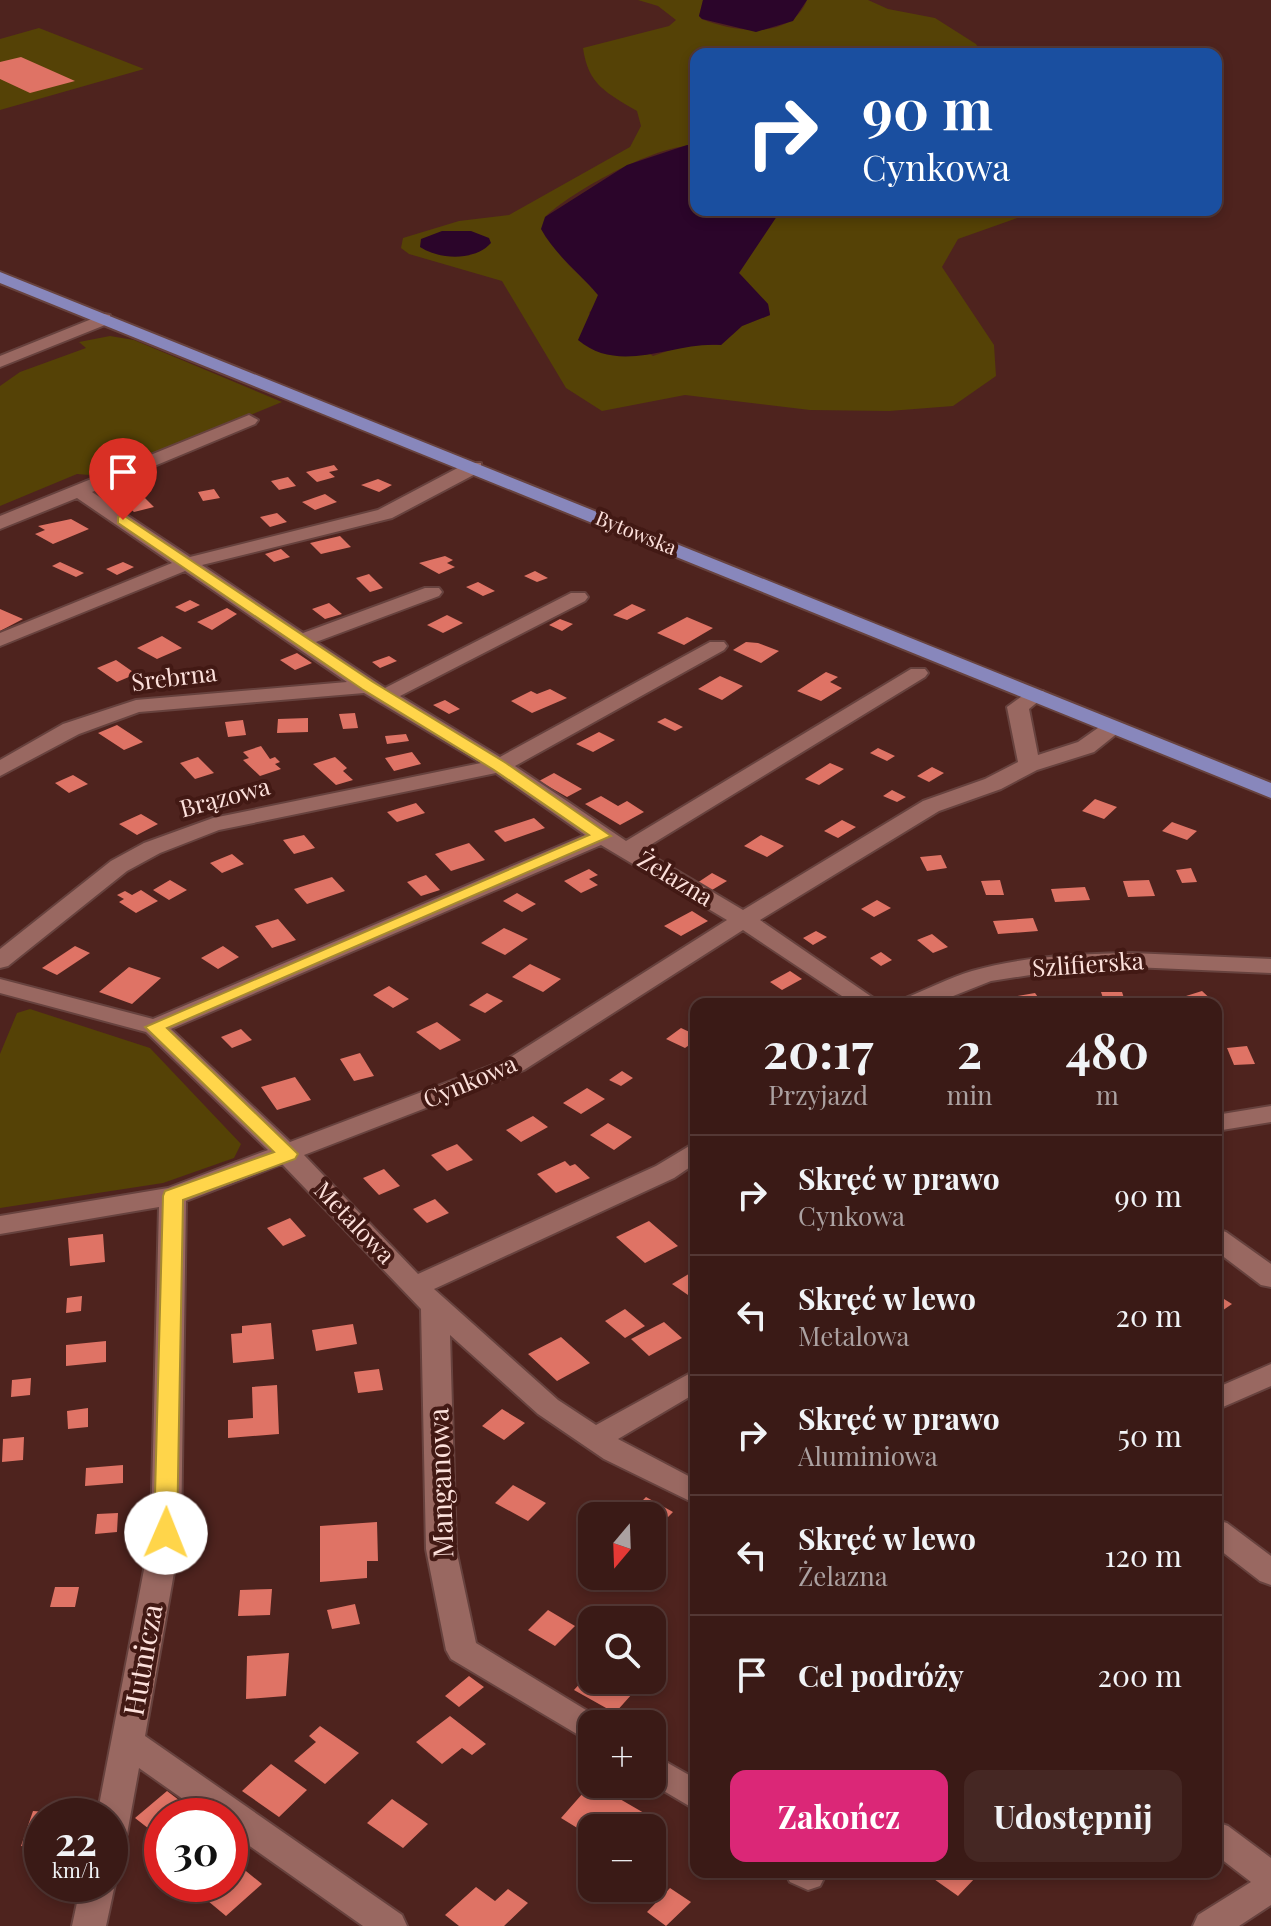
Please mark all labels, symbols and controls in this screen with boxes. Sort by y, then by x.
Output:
text: 90 m [862,70,993,145]
icon: right [730,80,834,184]
text: Cynkowa [862,142,1010,190]
pin [89,438,157,520]
icon: arrive [101,450,145,494]
street label: Bytowska [592,503,681,560]
street label: Srebrna [129,655,218,697]
street label: Brązowa [176,769,273,823]
street label: Żelazna [632,842,720,912]
street label: Szlifierska [1031,943,1145,983]
text: 20:17 [763,1017,873,1081]
text: 2 [957,1017,982,1081]
text: 480 [1066,1017,1149,1081]
street label: Cynkowa [418,1046,521,1114]
text: Przyjazd [768,1077,868,1112]
text: min [946,1077,993,1112]
text: m [1096,1077,1119,1112]
text: Skręć w prawo [798,1158,1000,1198]
street label: Metalowa [308,1173,403,1270]
icon: right [730,1173,774,1217]
text: 90 m [1115,1175,1182,1215]
text: Cynkowa [798,1198,905,1233]
text: Skręć w lewo [798,1278,976,1318]
icon: left [730,1293,774,1337]
text: 20 m [1116,1295,1182,1335]
text: Metalowa [798,1318,910,1353]
text: Skręć w prawo [798,1398,1000,1438]
street label: Manganowa [418,1407,461,1559]
icon: right [730,1413,774,1457]
text: 50 m [1117,1415,1182,1455]
text: Aluminiowa [798,1438,938,1473]
position arrow [124,1491,208,1575]
north arrow [578,1502,666,1590]
map controls [578,1502,666,1902]
text: Skręć w lewo [798,1518,976,1558]
icon: left [730,1533,774,1577]
text: 120 m [1104,1535,1182,1575]
text: Żelazna [798,1558,888,1593]
street label: Hutnicza [114,1601,170,1719]
button: search [578,1606,666,1694]
icon: arrive [730,1653,774,1697]
text: Cel podróży [798,1655,964,1695]
text: 200 m [1098,1655,1182,1695]
button: + [578,1710,666,1798]
button: Zakończ [730,1770,948,1862]
button: Udostępnij [964,1770,1182,1862]
speed limit sign: 30 [144,1798,248,1902]
text: 22 [55,1813,97,1866]
button: − [578,1814,666,1902]
text: km/h [52,1856,100,1883]

